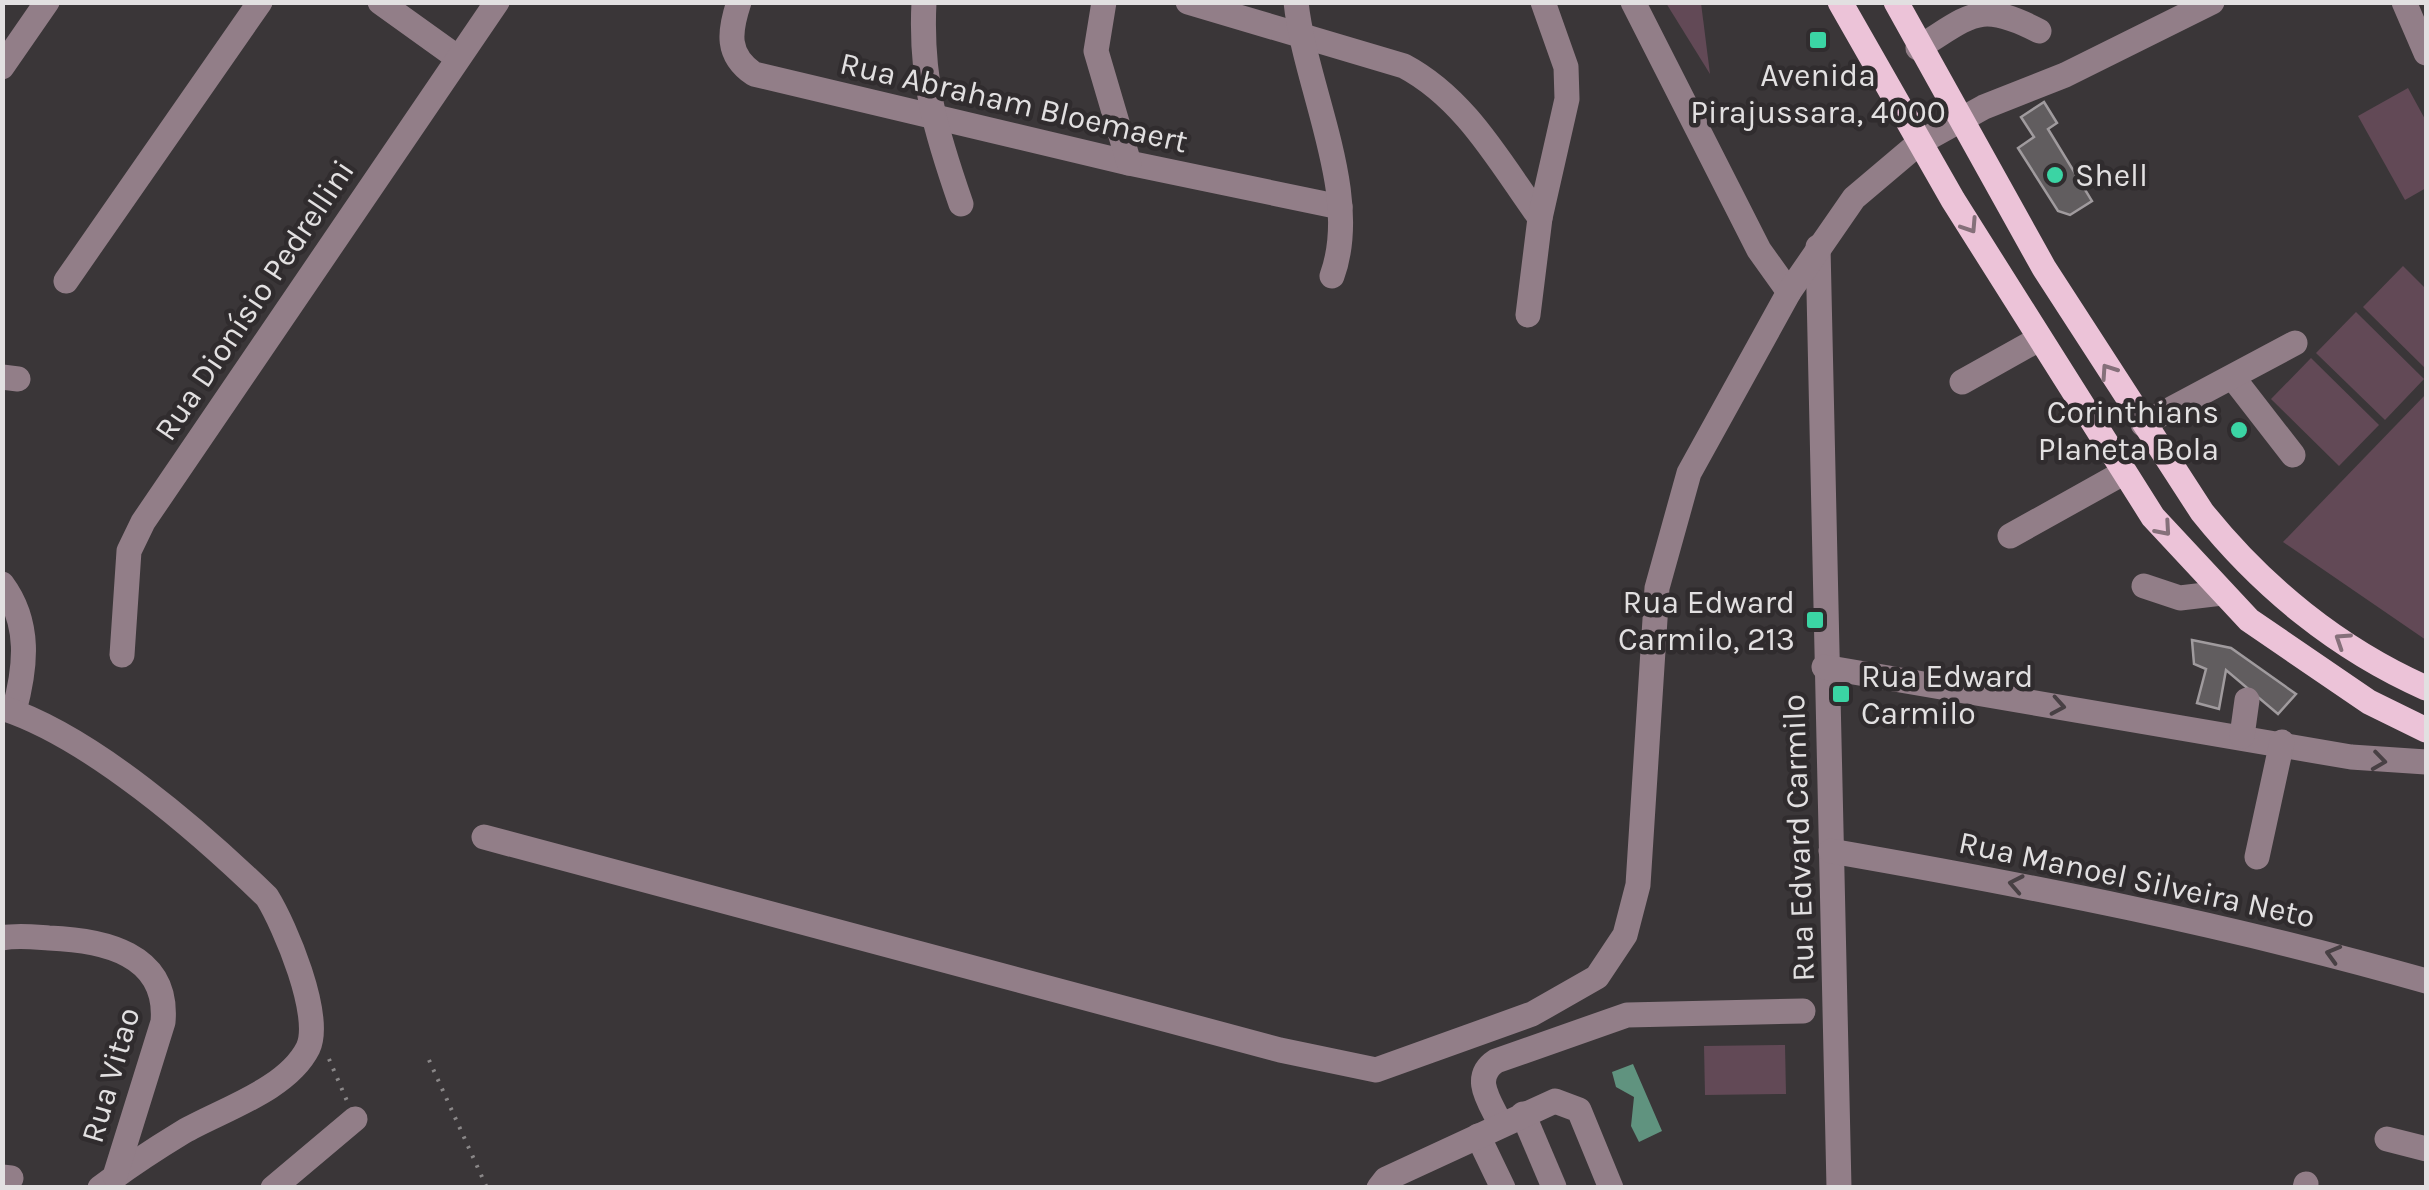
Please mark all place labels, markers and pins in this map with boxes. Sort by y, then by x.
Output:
marker: Avenida Pirajussara, 4000 [1807,29,1829,51]
place label: Avenida Pirajussara, 4000 [1690,57,1946,131]
place label: Shell [2075,157,2148,194]
marker: Shell [2044,164,2066,186]
place label: Corinthians Planeta Bola [2038,394,2219,468]
marker: Corinthians Planeta Bola [2228,419,2250,441]
place label: Rua Edward Carmilo, 213 [1618,584,1795,658]
marker: Rua Edward Carmilo, 213 [1804,609,1826,631]
place label: Rua Edward Carmilo [1861,658,2033,732]
marker: Rua Edward Carmilo [1830,683,1852,705]

